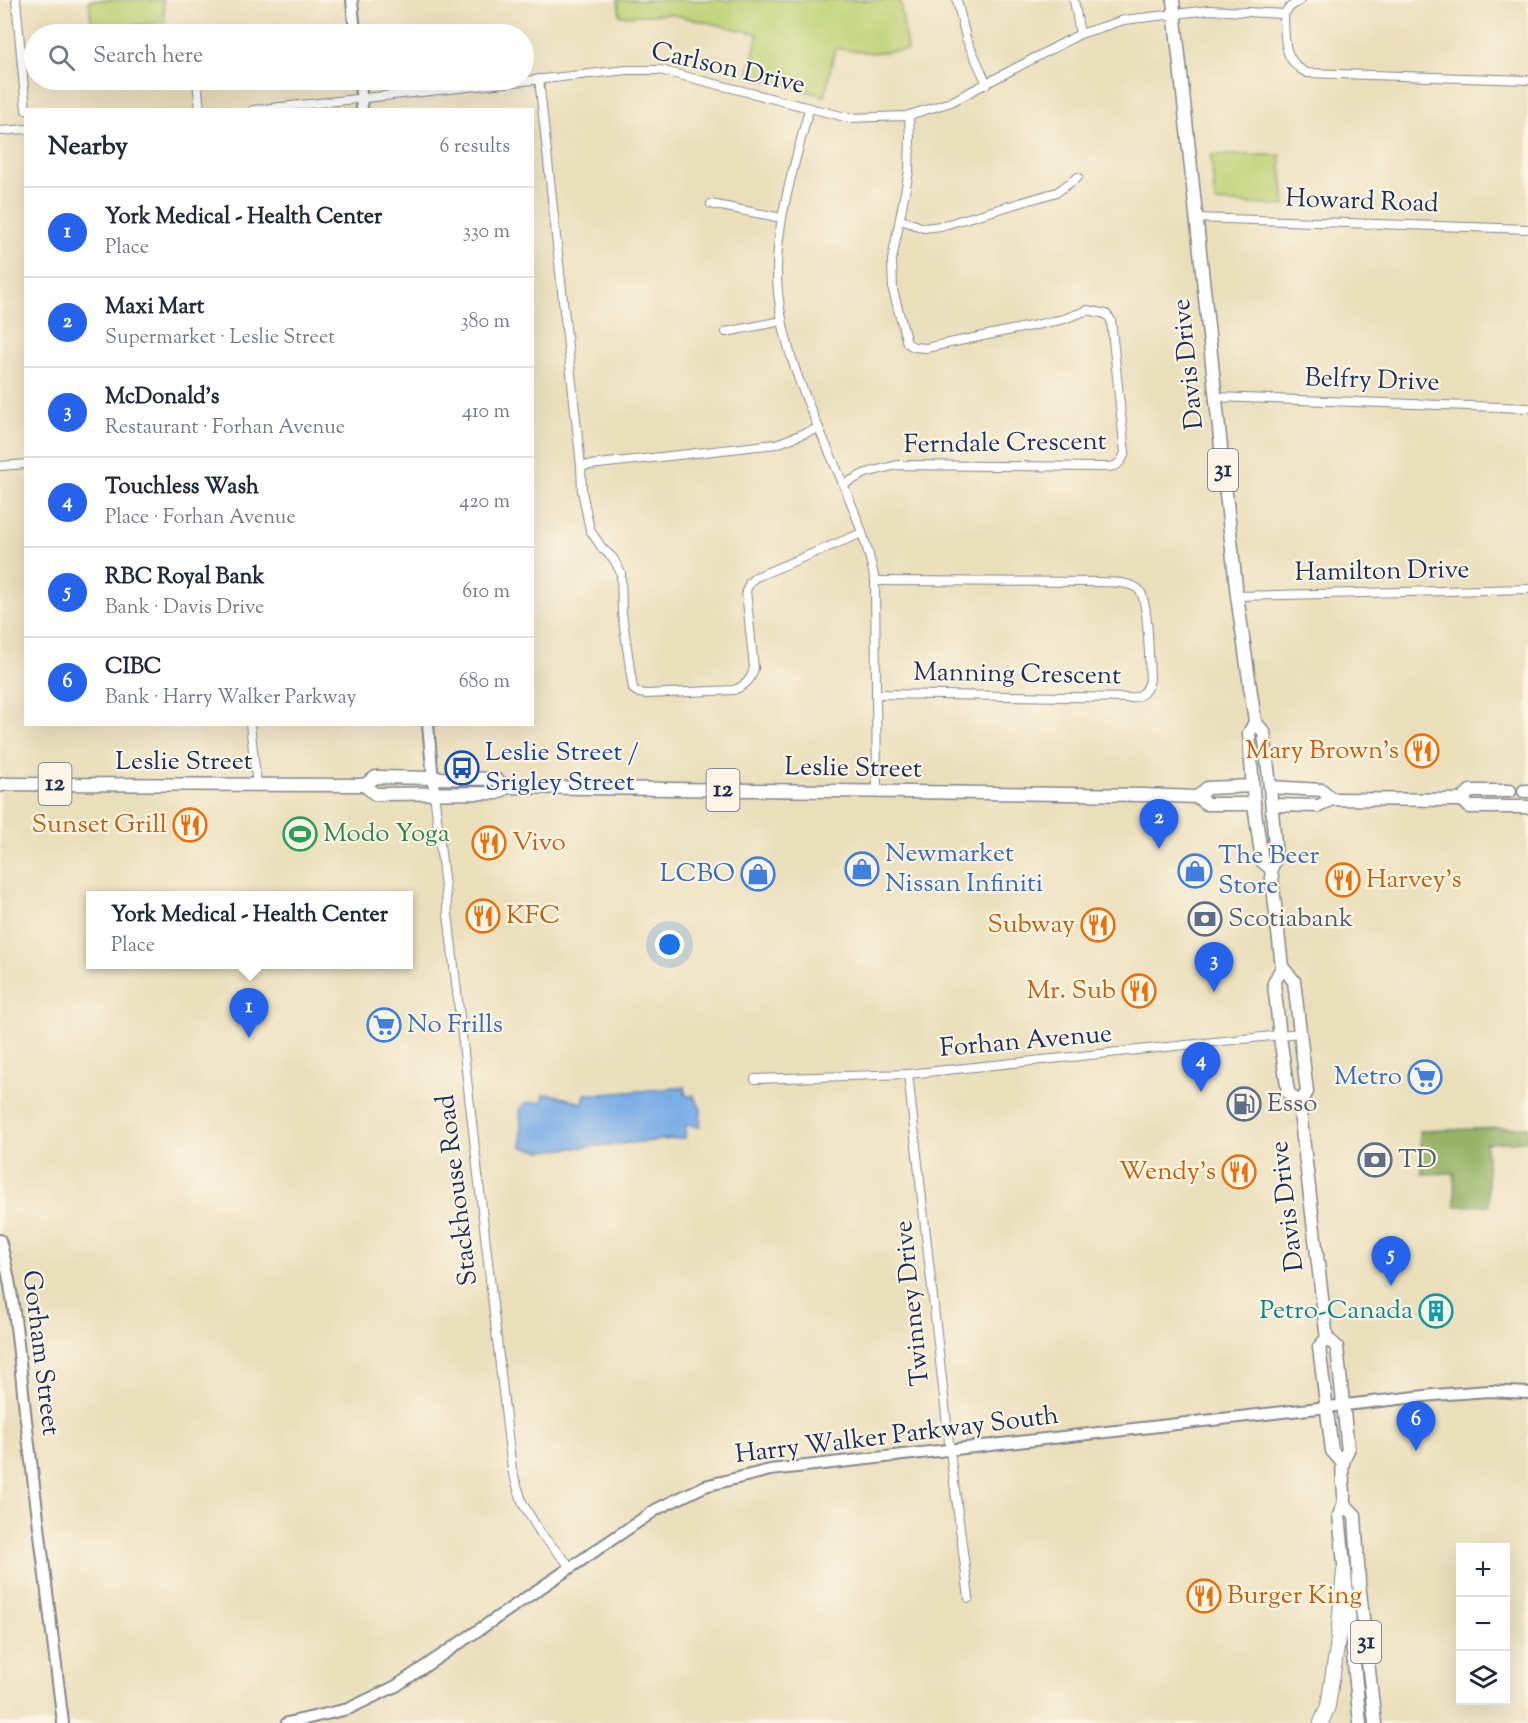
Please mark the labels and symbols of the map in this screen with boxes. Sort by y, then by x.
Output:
street label: Carlson Drive [647,33,809,105]
street label: Howard Road [1285,181,1440,223]
street label: Davis Drive [1164,297,1214,431]
street label: Belfry Drive [1304,360,1440,402]
street label: Ferndale Crescent [903,424,1107,464]
road number: 31 [1208,449,1238,491]
street label: Hamilton Drive [1294,552,1470,592]
street label: Manning Crescent [913,655,1121,695]
place label: Mary Brown's [1245,733,1399,770]
restaurant icon: Mary Brown's [1404,733,1440,769]
place label: Leslie Street / Srigley Street [485,735,639,802]
street label: Leslie Street [115,744,253,781]
street label: Leslie Street [784,749,922,789]
bus stop icon: Leslie Street / Srigley Street [444,750,480,786]
road number: 12 [38,763,72,805]
road number: 12 [706,769,740,811]
pin: 2 [1140,800,1178,849]
place label: Sunset Grill [32,807,167,844]
restaurant icon: Sunset Grill [172,807,208,843]
sports icon: Modo Yoga [282,816,318,852]
place label: Modo Yoga [323,816,450,853]
restaurant icon: Vivo [471,825,507,861]
place label: Vivo [512,825,566,862]
place label: Newmarket Nissan Infiniti [885,836,1043,903]
place label: The Beer Store [1218,838,1320,905]
shop icon: Newmarket Nissan Infiniti [844,851,880,887]
shop icon: The Beer Store [1177,853,1213,889]
place label: LCBO [660,856,735,893]
shop icon: LCBO [740,856,776,892]
restaurant icon: Harvey's [1325,862,1361,898]
place label: Harvey's [1366,862,1462,899]
restaurant icon: KFC [465,898,501,934]
place label: KFC [506,898,560,935]
bank icon: Scotiabank [1187,901,1223,937]
place label: Scotiabank [1228,901,1353,938]
place label: Subway [987,907,1075,944]
restaurant icon: Subway [1080,907,1116,943]
your location [655,930,684,959]
pin: 3 [1194,942,1234,992]
place label: Mr. Sub [1026,973,1116,1010]
restaurant icon: Mr. Sub [1121,973,1157,1009]
pin: 1 [230,988,268,1038]
supermarket icon: No Frills [366,1007,402,1043]
place label: No Frills [407,1007,503,1044]
street label: Forhan Avenue [938,1016,1114,1068]
pin: 4 [1182,1042,1220,1092]
place label: Metro [1334,1059,1402,1096]
supermarket icon: Metro [1407,1059,1443,1095]
fuel station icon: Esso [1226,1086,1262,1122]
place label: Esso [1267,1086,1317,1123]
street label: Stackhouse Road [428,1092,488,1288]
street label: Davis Drive [1262,1138,1314,1274]
bank icon: TD [1357,1142,1393,1178]
place label: TD [1398,1142,1437,1179]
place label: Wendy's [1119,1154,1216,1191]
restaurant icon: Wendy's [1221,1154,1257,1190]
street label: Twinney Drive [886,1218,940,1388]
pin: 5 [1372,1236,1410,1286]
street label: Gorham Street [11,1268,69,1438]
place label: Petro-Canada [1260,1293,1413,1330]
building icon: Petro-Canada [1418,1293,1454,1329]
street label: Harry Walker Parkway South [733,1398,1061,1474]
pin: 6 [1396,1402,1436,1451]
restaurant icon: Burger King [1186,1578,1222,1614]
place label: Burger King [1227,1578,1362,1615]
road number: 31 [1351,1621,1381,1663]

